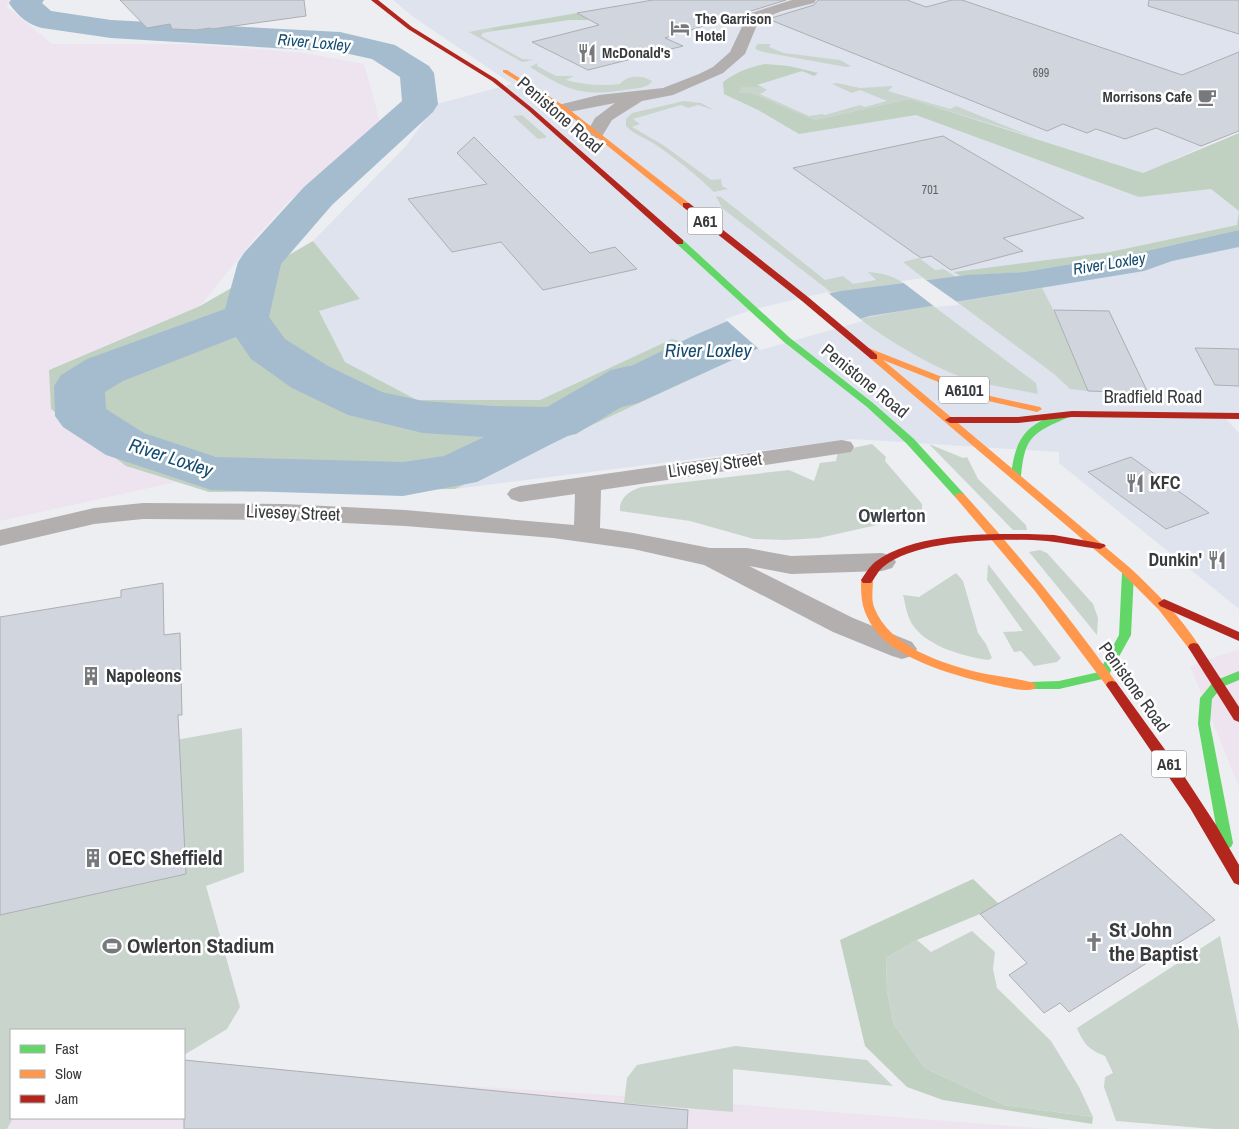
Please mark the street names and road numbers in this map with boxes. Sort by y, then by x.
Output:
street label: Penistone Road [512,70,608,159]
road number: A61 [688,208,722,235]
street label: Penistone Road [816,338,914,424]
road number: A6101 [939,376,989,404]
street label: Bradfield Road [1104,384,1202,409]
street label: Livesey Street [666,446,763,483]
street label: Livesey Street [245,498,341,527]
street label: Penistone Road [1093,637,1176,737]
road number: A61 [1152,751,1186,778]

